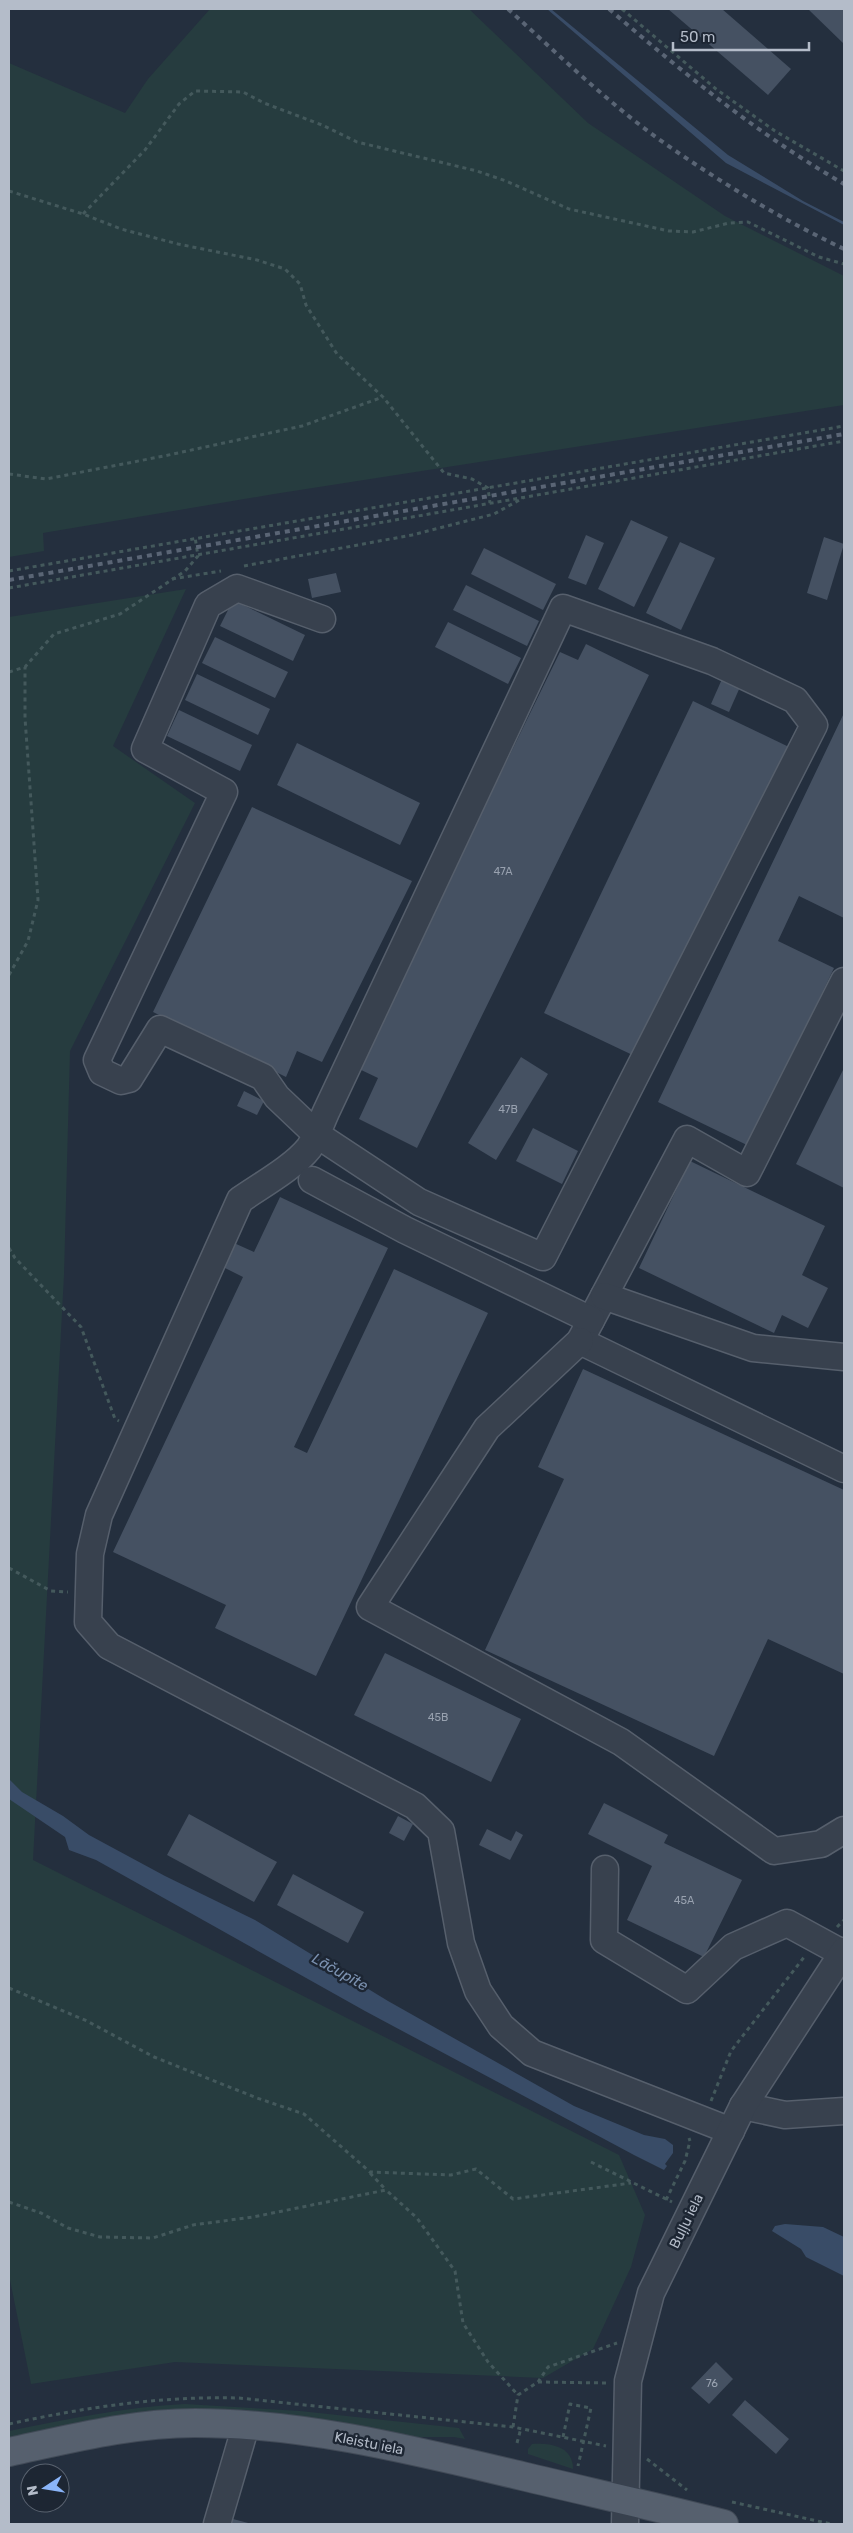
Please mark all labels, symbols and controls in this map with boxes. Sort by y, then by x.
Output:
scale bar [673,20,809,52]
text: 50 m [680,28,715,46]
house number: 47A [493,865,513,878]
house number: 47B [498,1103,518,1116]
house number: 45B [428,1711,448,1724]
house number: 45A [674,1894,695,1907]
water label: Lāčupīte [309,1949,372,1995]
street label: Buļļu iela [666,2191,707,2251]
house number: 76 [706,2377,718,2390]
street label: Kleistu iela [333,2428,405,2459]
north arrow [20,2463,70,2513]
text: N [23,2484,42,2497]

